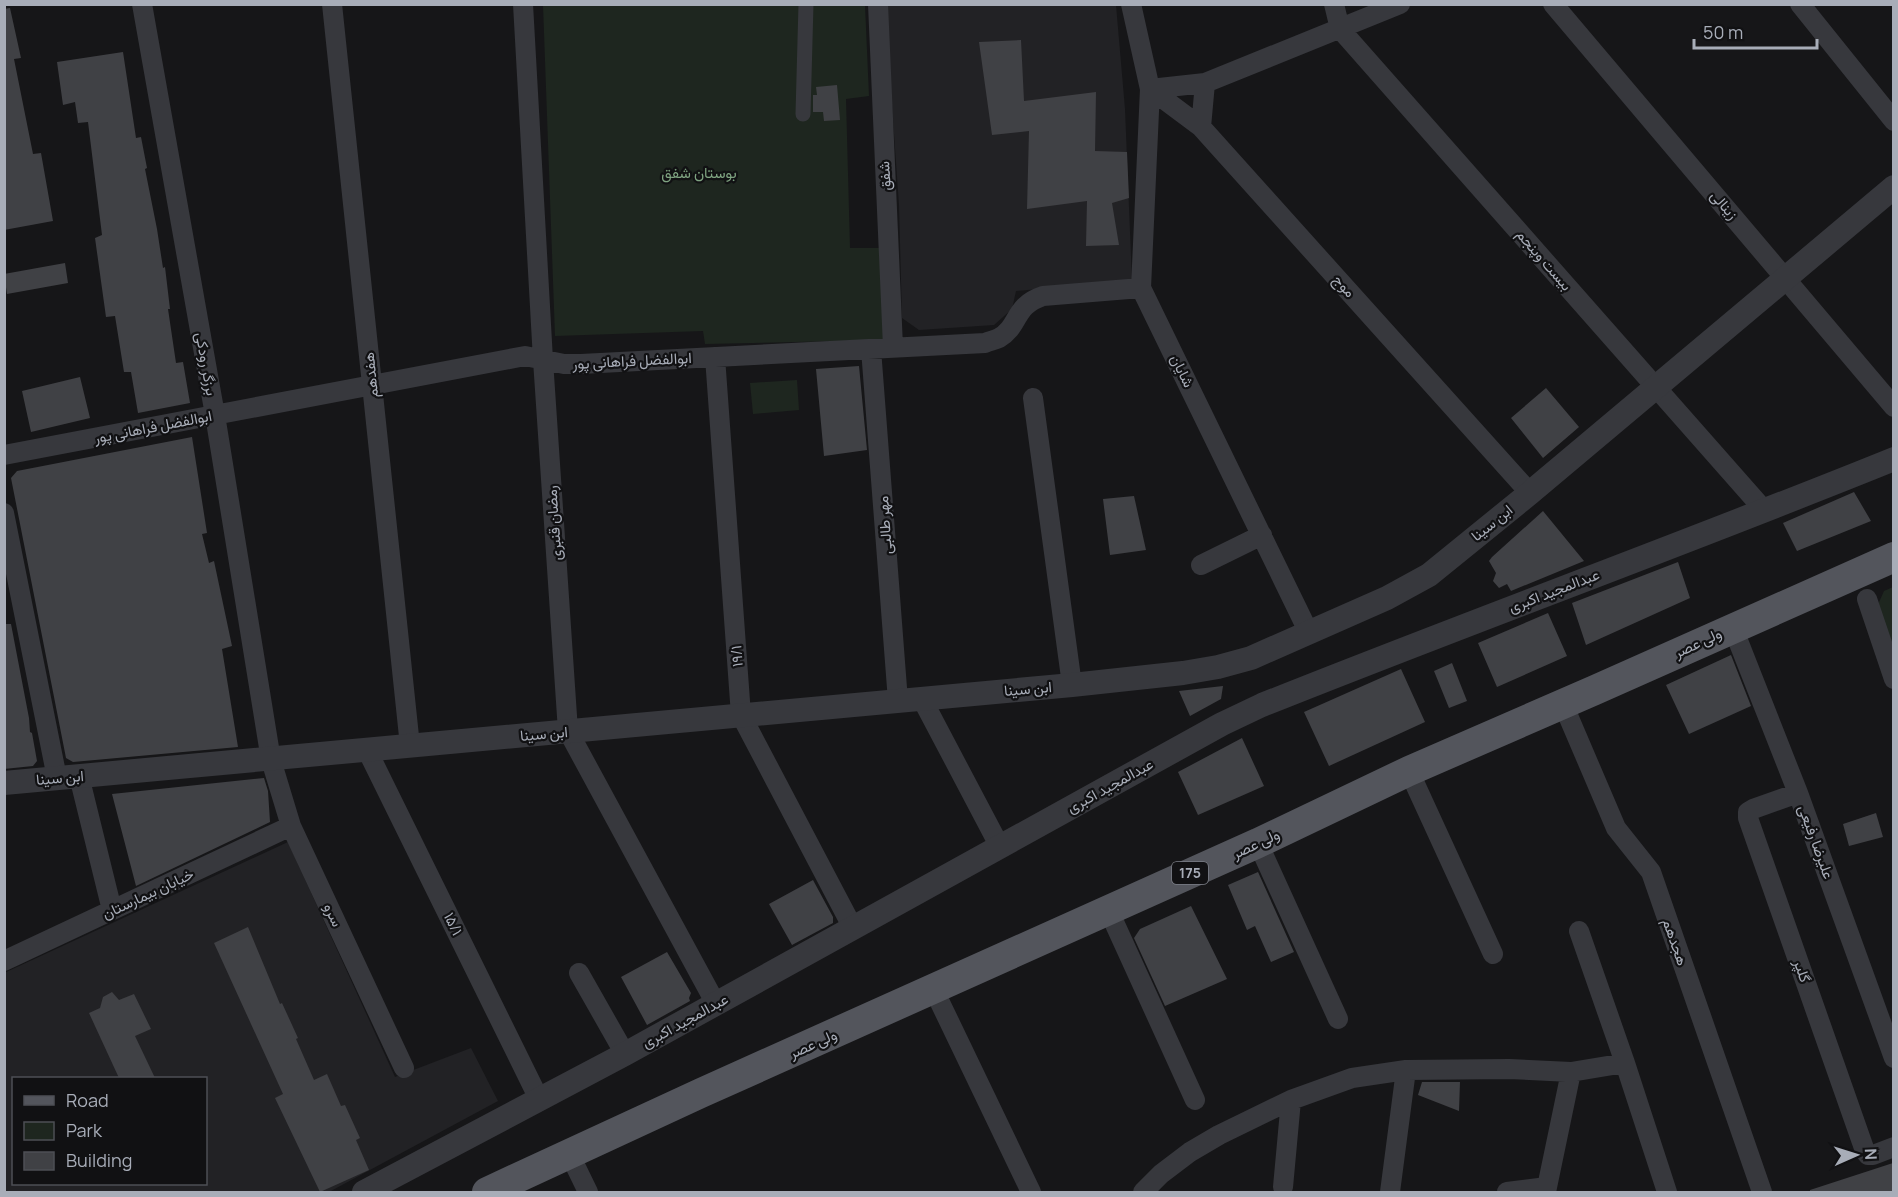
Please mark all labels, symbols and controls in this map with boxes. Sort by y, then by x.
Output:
scale bar [1694,12,1817,50]
text: 50 m [1703,20,1743,44]
street label: شفق [873,161,896,191]
park label: بوستان شفق [661,162,737,183]
street label: زینالی [1706,185,1743,224]
street label: بیست وپنجم [1512,224,1577,295]
street label: موج [1328,269,1360,303]
street label: برزگر رودکی [191,330,222,397]
street label: ابوالفضل فراهانی پور [571,347,692,374]
street label: هفدهم [358,351,383,399]
street label: شایان [1165,351,1200,391]
street label: ابوالفضل فراهانی پور [91,405,214,448]
street label: رمضان قنبری [540,485,567,561]
street label: مهر طالبی [872,495,897,555]
street label: ابن سینا [1466,499,1517,546]
street label: عبدالمجید اکبری [1505,564,1602,617]
street label: ولی عصر [1670,622,1725,663]
street label: ۱۹/۱ [725,644,748,668]
street label: ابن سینا [1003,676,1053,701]
street label: ابن سینا [519,721,569,746]
street label: عبدالمجید اکبری [1063,753,1157,818]
street label: ابن سینا [35,765,85,790]
street label: علیرضا رفیعی [1793,802,1840,882]
street label: ولی عصر [1228,823,1283,864]
road number: 175 [1172,862,1208,884]
street label: خیابان بیمارستان [99,863,197,924]
street label: سرو [319,899,348,930]
street label: ۱۵/۱ [439,909,468,939]
street label: هجدهم [1658,915,1693,968]
street label: گلپر [1788,956,1816,986]
street label: عبدالمجید اکبری [638,988,732,1053]
street label: ولی عصر [785,1024,840,1064]
legend [12,1077,207,1185]
text: Road [66,1088,109,1112]
text: Park [66,1118,103,1142]
north arrow [1826,1125,1886,1185]
text: Building [66,1148,132,1172]
text: N [1860,1148,1882,1161]

